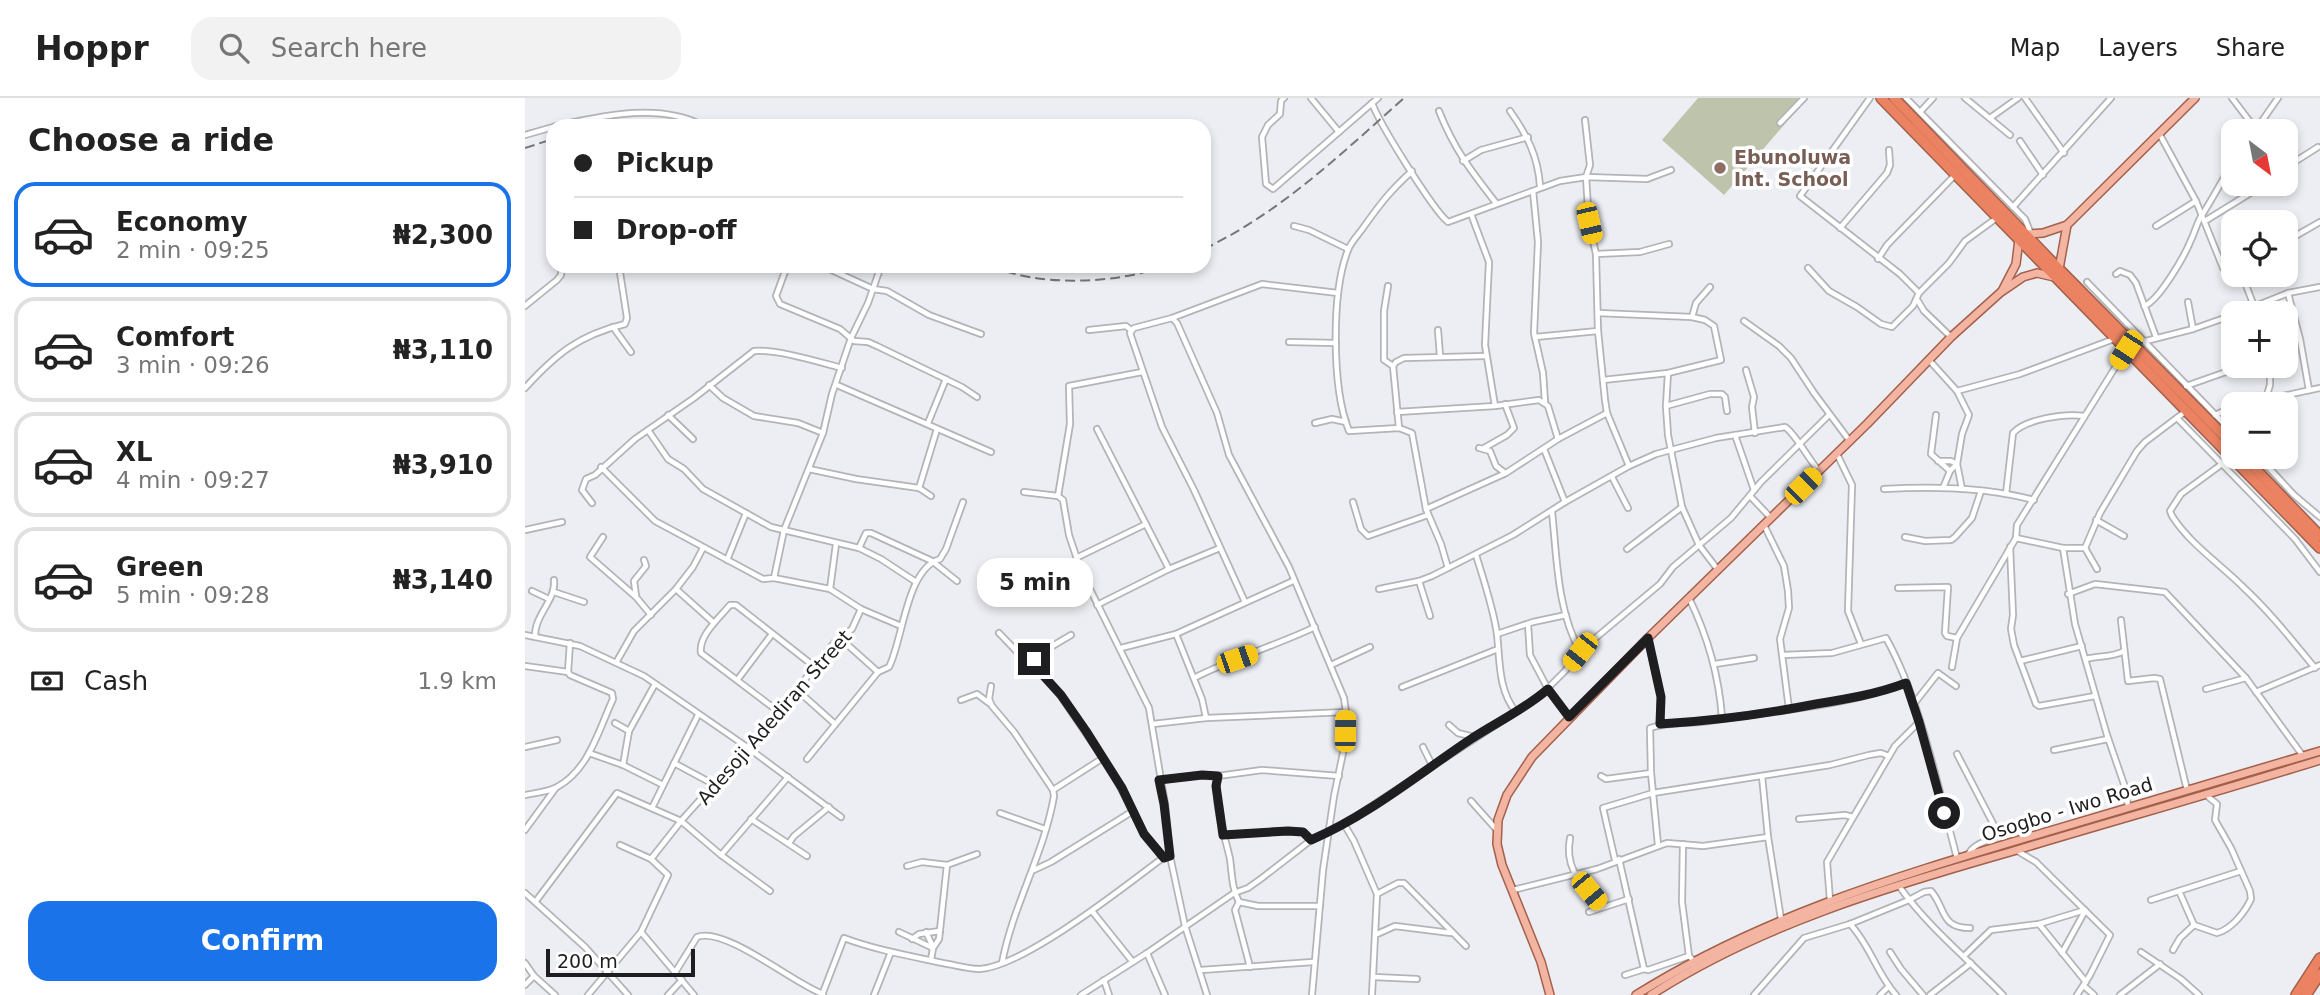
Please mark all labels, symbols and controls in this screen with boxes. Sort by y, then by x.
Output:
search box [191,17,681,80]
text: Hoppr [35,29,149,68]
icon: search [215,29,253,67]
text: Search here [271,33,427,63]
text: Map [2010,34,2060,62]
text: Layers [2098,34,2178,62]
text: Share [2216,34,2285,62]
north arrow [2221,119,2298,196]
map controls [2221,119,2298,469]
text: Choose a ride [28,121,274,159]
place label: Ebunoluwa Int. School [1734,146,1851,190]
text: Pickup [616,148,714,178]
marker: Ebunoluwa Int. School [1712,160,1728,176]
car [1575,200,1604,246]
icon: car [32,203,95,266]
text: Economy [116,207,247,237]
button: locate [2221,210,2298,287]
text: Drop-off [616,215,737,245]
text: ₦2,300 [393,220,493,250]
text: 2 min · 09:25 [116,237,270,263]
button: + [2221,301,2298,378]
icon: car [32,318,95,381]
text: Comfort [116,322,234,352]
car [2106,327,2147,373]
text: ₦3,110 [393,335,493,365]
text: 3 min · 09:26 [116,352,270,378]
button: − [2221,392,2298,469]
icon: car [32,433,95,496]
text: XL [116,437,153,467]
text: ₦3,910 [393,450,493,480]
car [1781,464,1826,508]
text: 4 min · 09:27 [116,467,270,493]
icon: car [32,548,95,611]
text: Green [116,552,204,582]
callout: 5 min [976,558,1092,606]
text: ₦3,140 [393,565,493,595]
text: 5 min [999,569,1071,595]
text: 5 min · 09:28 [116,582,270,608]
street label: Adesoji Adediran Street [692,625,856,809]
car [1559,629,1602,675]
car [1214,642,1261,676]
route end [1018,643,1050,675]
icon: cash [28,662,66,700]
text: Cash [84,666,148,696]
text: 1.9 km [417,668,497,694]
car [1335,710,1356,752]
street label: Osogbo - Iwo Road [1979,773,2155,845]
route start [1928,797,1960,829]
car [1568,868,1611,914]
button: Confirm [28,901,497,981]
scale bar [546,946,695,978]
text: 200 m [557,950,618,972]

